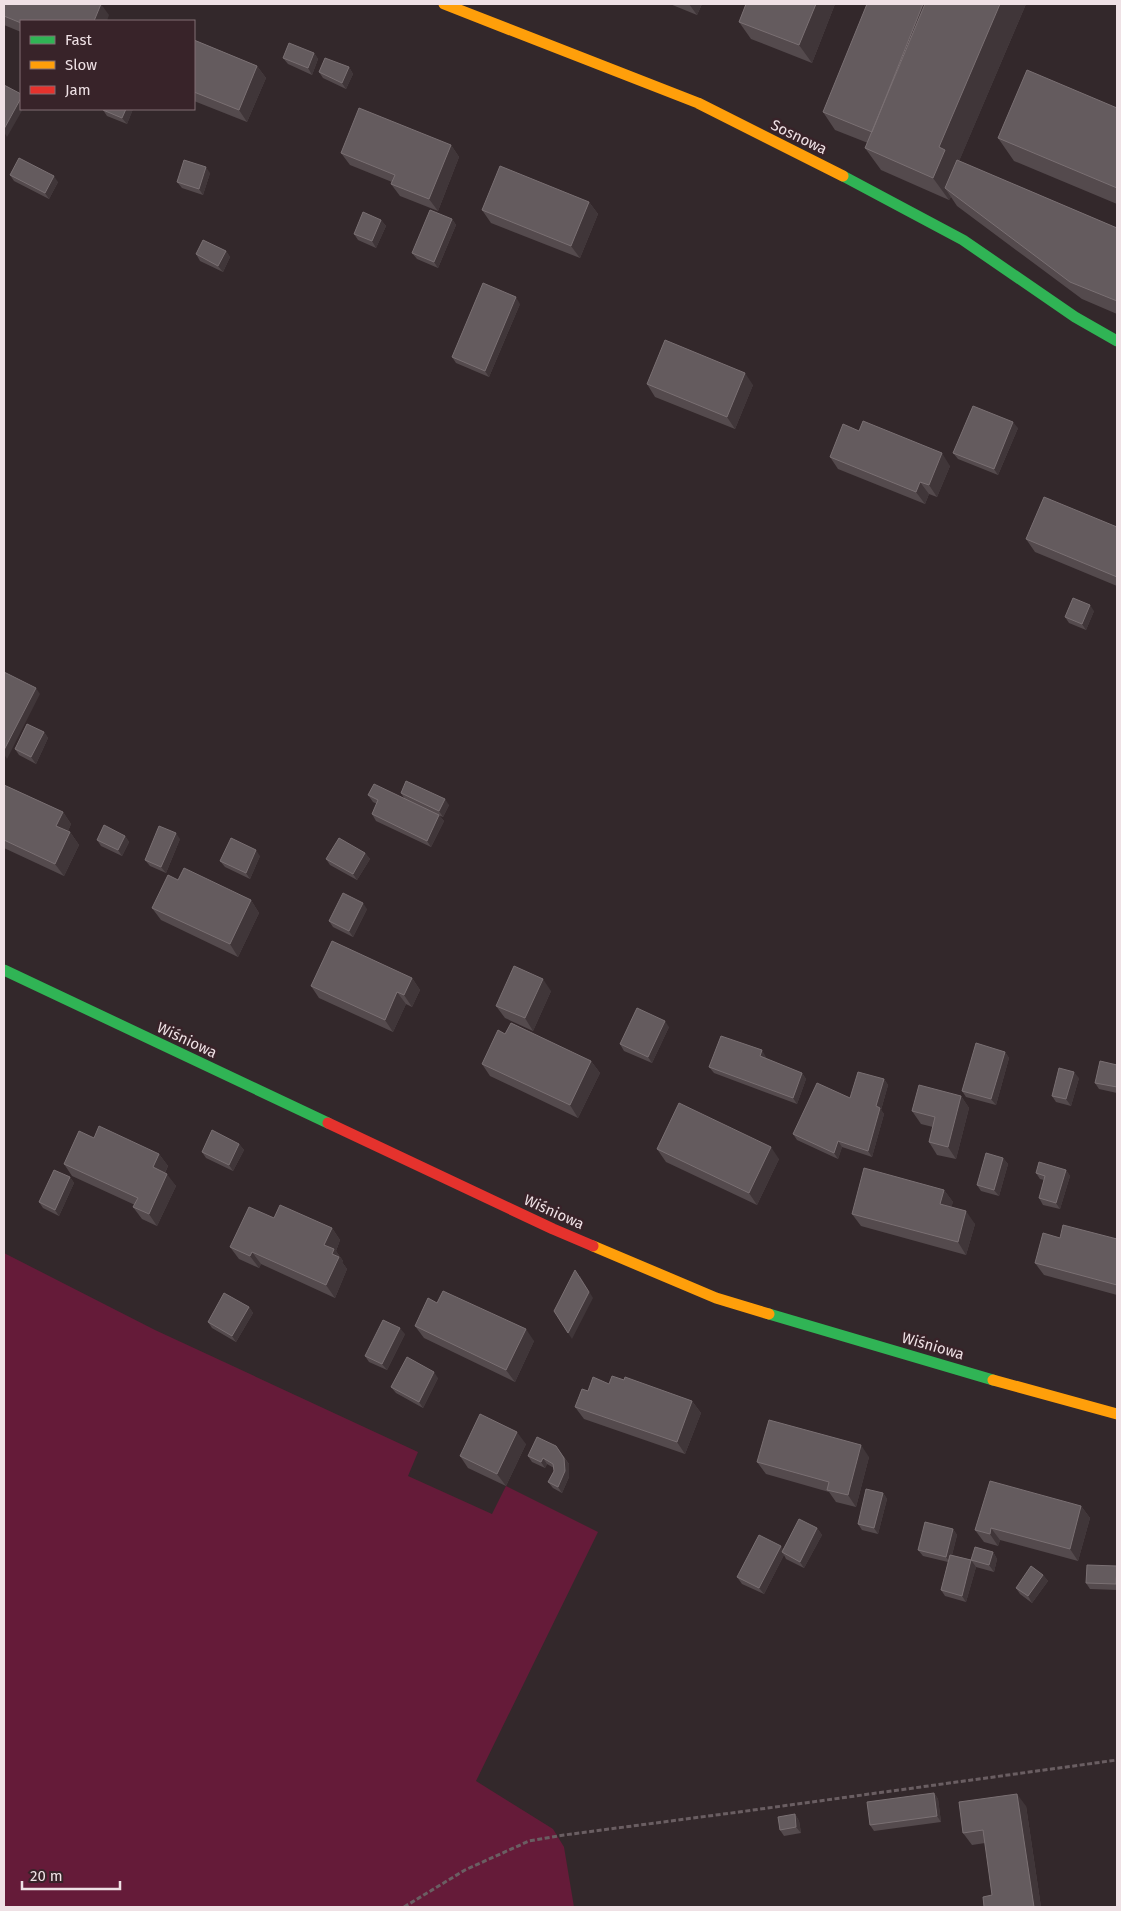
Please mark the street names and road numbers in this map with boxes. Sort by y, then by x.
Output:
street label: Sosnowa [768,116,830,158]
street label: Wiśniowa [154,1018,220,1062]
street label: Wiśniowa [521,1191,587,1233]
street label: Wiśniowa [900,1329,966,1363]

